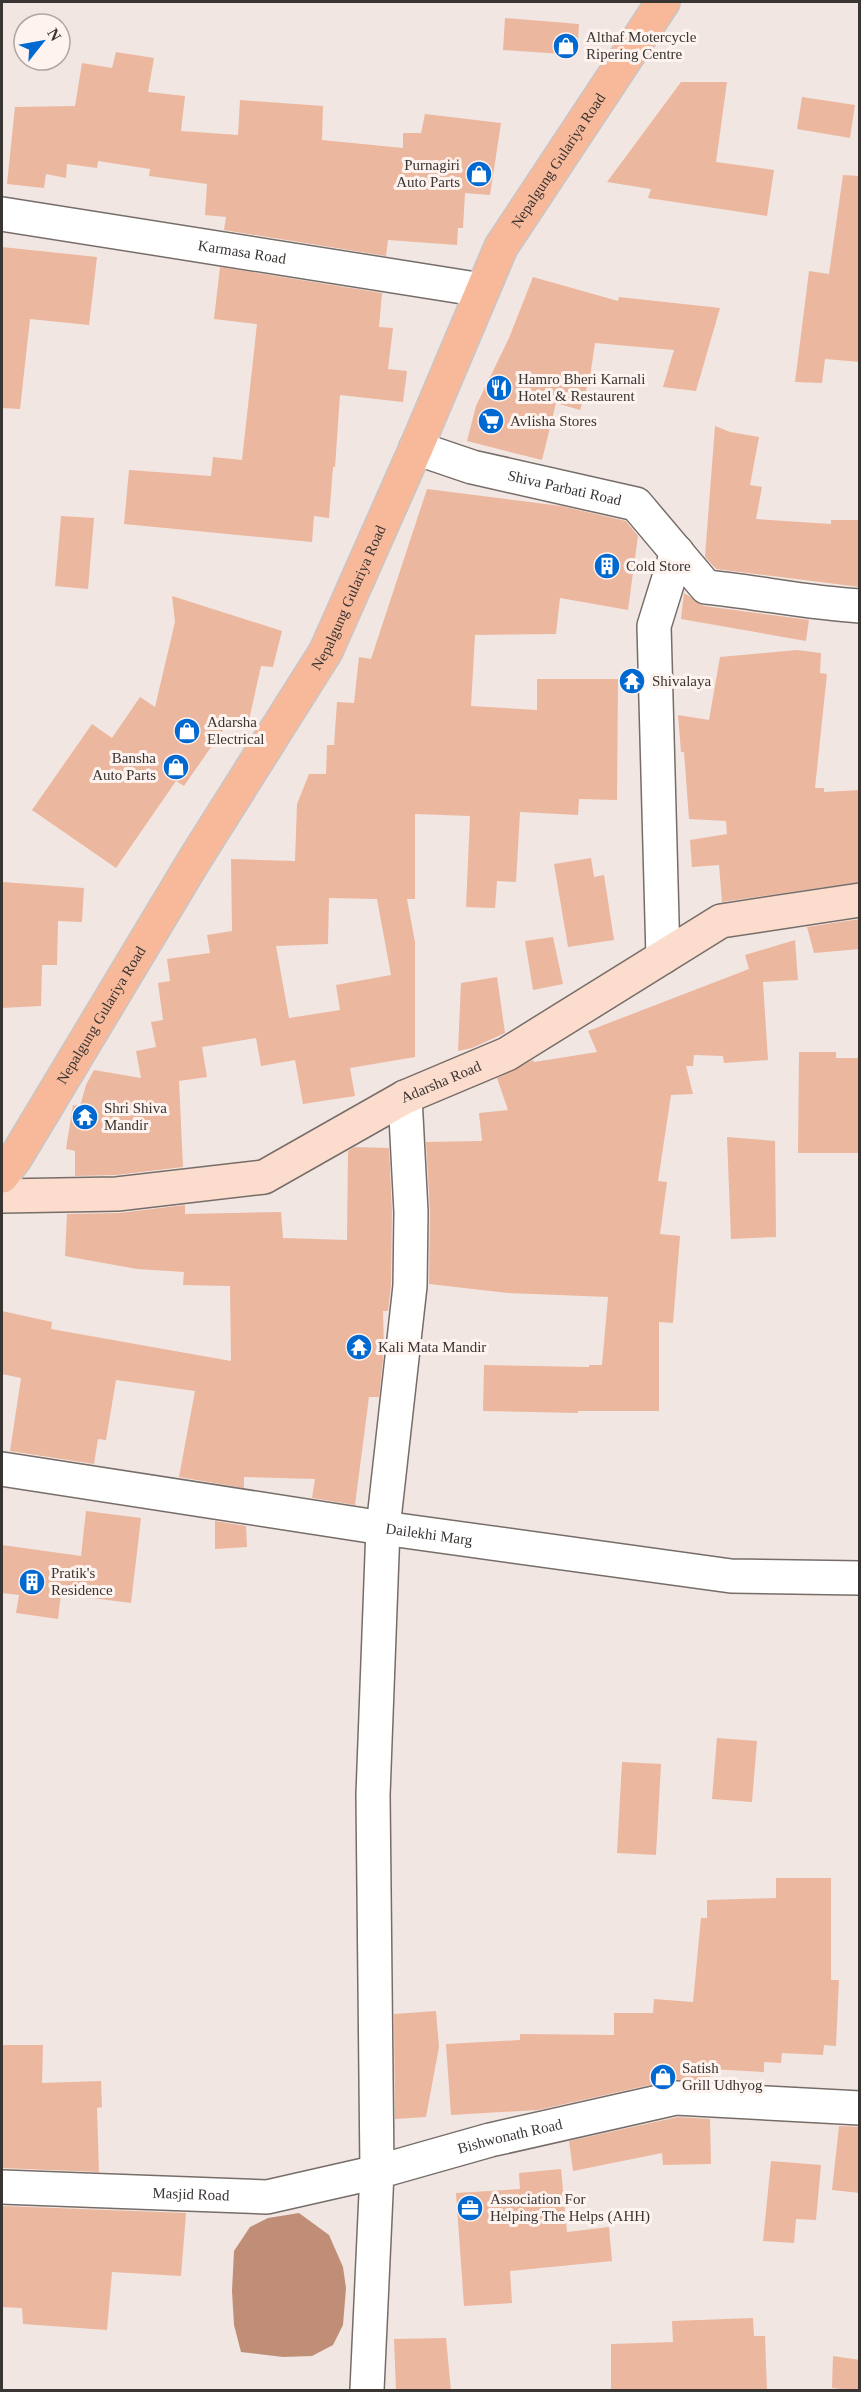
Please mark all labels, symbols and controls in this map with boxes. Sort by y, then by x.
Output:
north arrow [12,12,72,72]
text: N [44,25,65,44]
place label: Althaf Motercycle Ripering Centre [586,29,697,62]
shop icon: Althaf Motercycle Ripering Centre [551,31,581,61]
street label: Nepalgung Gulariya Road [508,90,609,231]
place label: Purnagiri Auto Parts [396,157,460,190]
shop icon: Purnagiri Auto Parts [464,159,494,189]
street label: Karmasa Road [197,237,288,267]
place label: Hamro Bheri Karnali Hotel & Restaurent [518,371,645,404]
restaurant icon: Hamro Bheri Karnali Hotel & Restaurent [484,373,514,403]
supermarket icon: Avlisha Stores [476,406,506,436]
place label: Avlisha Stores [510,413,597,429]
street label: Shiva Parbati Road [506,467,623,509]
street label: Nepalgung Gulariya Road [308,522,389,673]
building icon: Cold Store [592,551,622,581]
place label: Cold Store [626,558,691,574]
temple icon: Shivalaya [617,666,647,696]
place label: Shivalaya [652,673,711,689]
place label: Adarsha Electrical [207,714,264,747]
shop icon: Adarsha Electrical [172,716,202,746]
place label: Bansha Auto Parts [92,750,156,783]
shop icon: Bansha Auto Parts [161,752,191,782]
street label: Nepalgung Gulariya Road [54,943,149,1087]
street label: Adarsha Road [398,1058,484,1106]
place label: Shri Shiva Mandir [104,1100,167,1133]
temple icon: Shri Shiva Mandir [70,1102,100,1132]
temple icon: Kali Mata Mandir [344,1332,374,1362]
place label: Kali Mata Mandir [378,1339,486,1355]
street label: Dailekhi Marg [384,1520,474,1548]
place label: Pratik's Residence [51,1565,113,1598]
building icon: Pratik's Residence [17,1567,47,1597]
place label: Satish Grill Udhyog [682,2060,763,2093]
shop icon: Satish Grill Udhyog [648,2062,678,2092]
street label: Bishwonath Road [456,2116,564,2157]
street label: Masjid Road [152,2185,230,2204]
place label: Association For Helping The Helps (AHH) [490,2191,650,2225]
office icon: Association For Helping The Helps (AHH) [455,2193,485,2223]

